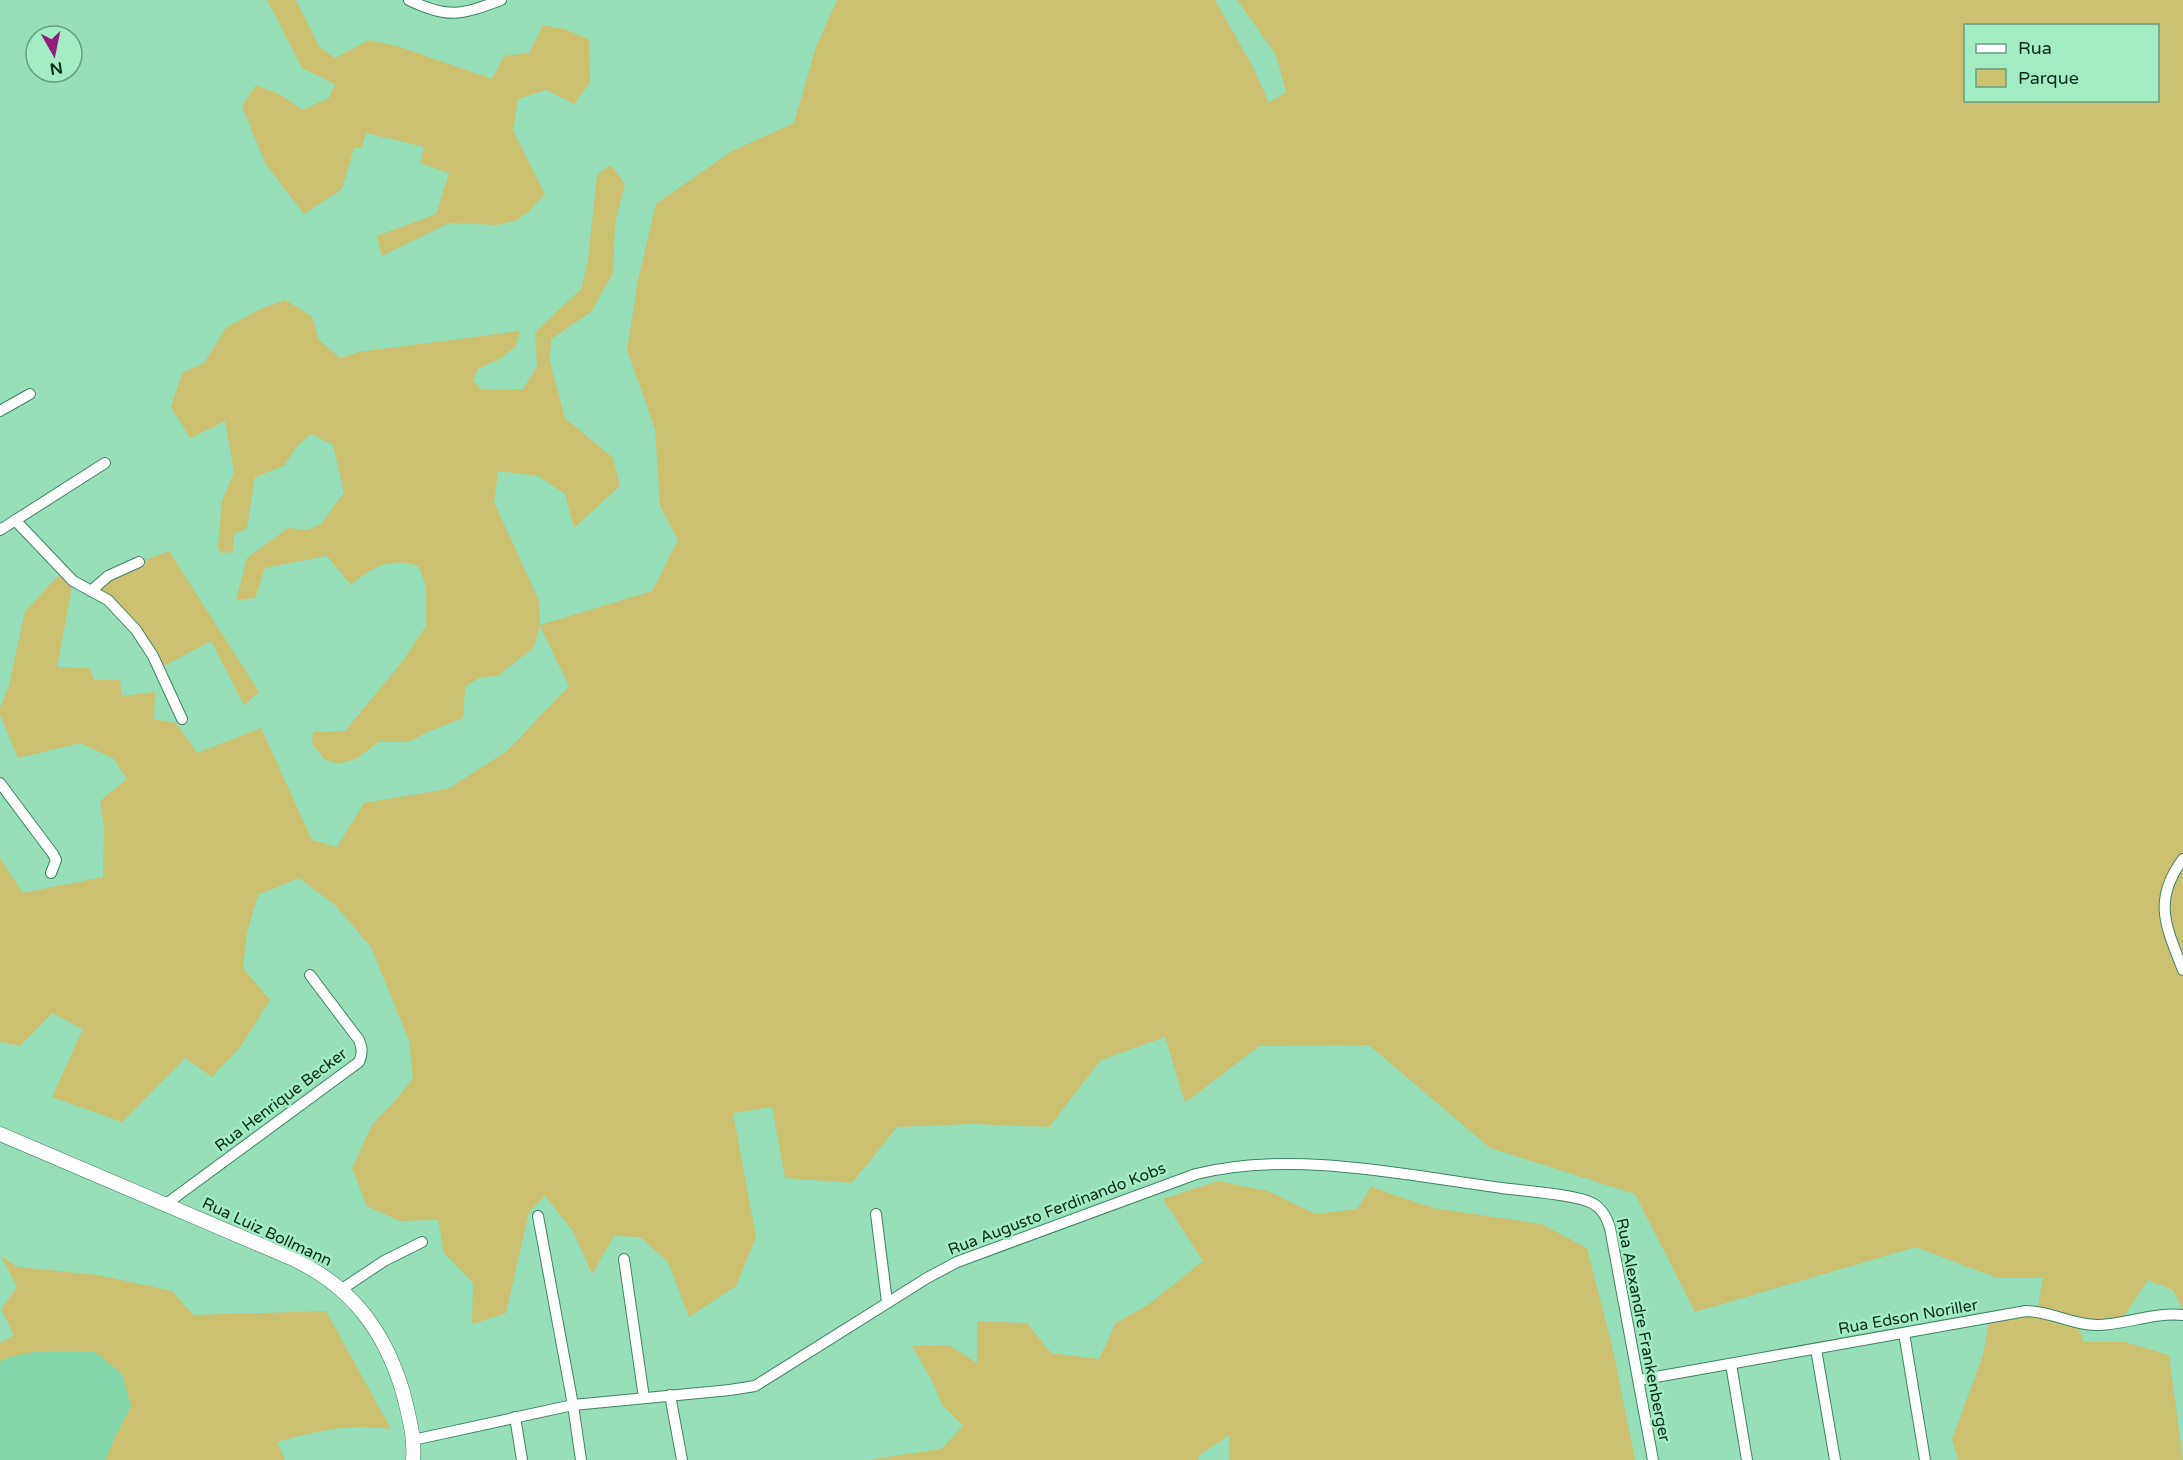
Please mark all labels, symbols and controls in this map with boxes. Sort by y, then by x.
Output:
north arrow [24,24,84,84]
legend [1964,24,2159,102]
text: Rua [2018,37,2052,59]
text: N [48,57,64,79]
text: Parque [2018,67,2079,89]
street label: Rua Henrique Becker [211,1043,352,1156]
street label: Rua Augusto Ferdinando Kobs [945,1158,1169,1260]
street label: Rua Luiz Bollmann [199,1193,335,1271]
street label: Rua Alexandre Frankenberger [1611,1216,1675,1444]
street label: Rua Edson Noriller [1837,1295,1980,1339]

